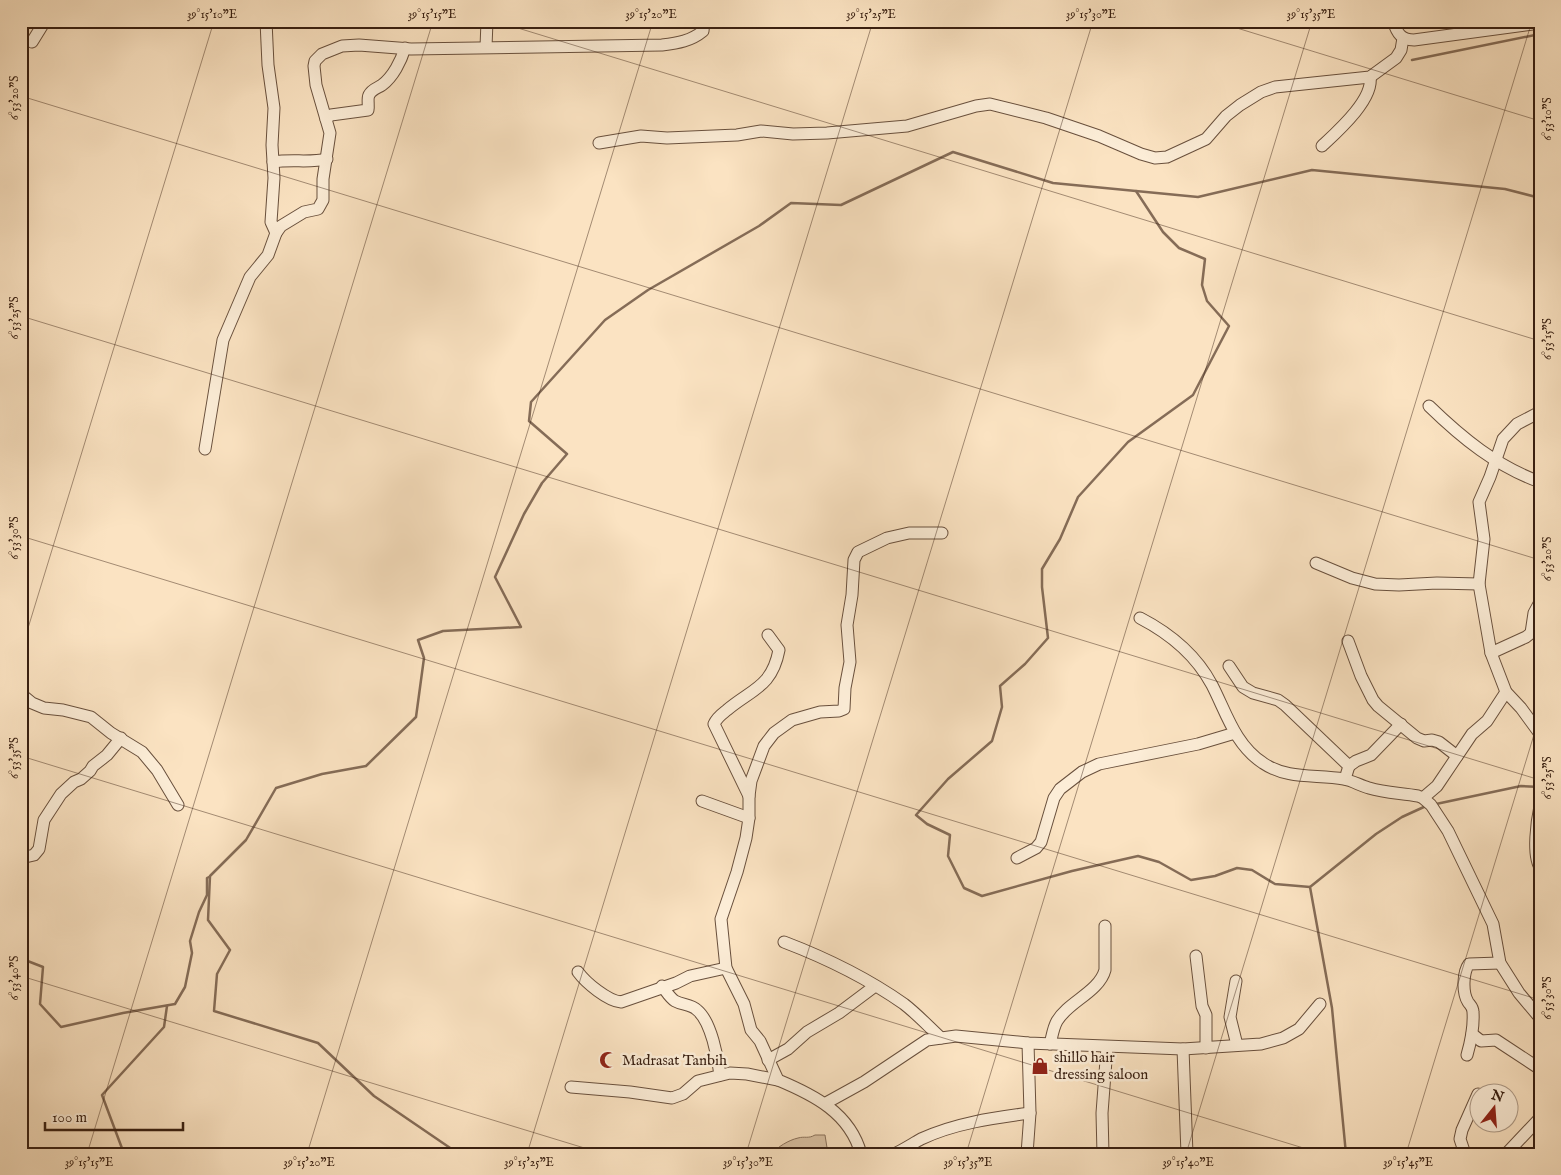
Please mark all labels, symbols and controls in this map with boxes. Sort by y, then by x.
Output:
text: 39°15'10"E [187,7,237,22]
text: 39°15'15"E [408,7,456,22]
text: 39°15'20"E [625,7,677,22]
text: 39°15'25"E [846,7,896,22]
text: 39°15'30"E [1066,7,1116,22]
text: 39°15'35"E [1287,7,1335,22]
text: 6°53'20"S [7,76,22,120]
text: 6°53'10"S [1540,97,1555,141]
text: 6°53'25"S [7,296,22,340]
text: 6°53'15"S [1540,318,1555,360]
text: 6°53'30"S [7,516,22,560]
text: 6°53'20"S [1540,537,1555,581]
text: 6°53'35"S [7,737,22,779]
text: 6°53'25"S [1540,756,1555,800]
text: 6°53'40"S [7,956,22,1000]
text: 6°53'30"S [1540,976,1555,1020]
place label: shillo hair dressing saloon [1054,1048,1148,1084]
mosque icon: Madrasat Tanbih [598,1050,618,1070]
place label: Madrasat Tanbih [622,1051,727,1070]
shop icon: shillo hair dressing saloon [1030,1056,1050,1076]
north arrow [1468,1082,1518,1132]
text: N [1488,1086,1506,1107]
scale bar [45,1100,182,1132]
text: 100 m [52,1108,88,1127]
text: 39°15'15"E [65,1155,113,1170]
text: 39°15'20"E [283,1155,335,1170]
text: 39°15'25"E [504,1155,554,1170]
text: 39°15'30"E [723,1155,773,1170]
text: 39°15'35"E [944,1155,992,1170]
text: 39°15'40"E [1162,1155,1214,1170]
text: 39°15'45"E [1383,1155,1433,1170]

